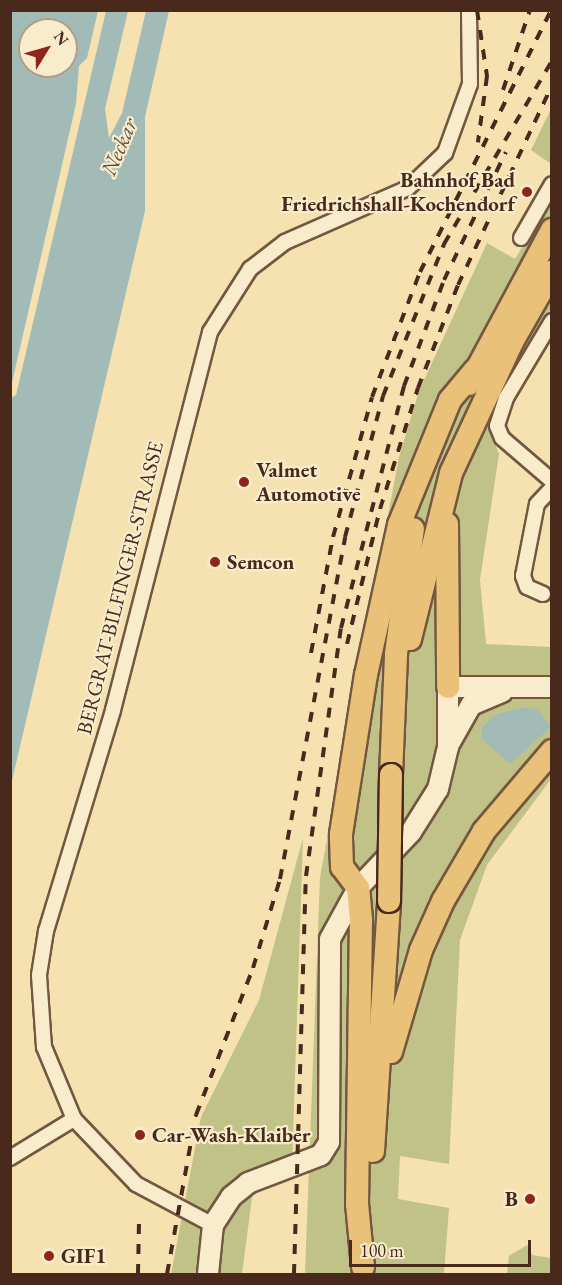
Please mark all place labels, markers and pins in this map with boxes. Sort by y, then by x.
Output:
place label: Bahnhof Bad Friedrichshall-Kochendorf [281,167,515,217]
marker: Bahnhof Bad Friedrichshall-Kochendorf [520,185,534,199]
place label: Valmet Automotive [256,457,361,507]
marker: Valmet Automotive [237,475,251,489]
place label: Semcon [227,549,294,575]
marker: Semcon [208,555,222,569]
place label: Car-Wash-Klaiber [152,1122,310,1148]
marker: Car-Wash-Klaiber [133,1128,147,1142]
place label: B [505,1186,518,1212]
marker: B [523,1192,537,1206]
place label: GIF1 [61,1243,106,1269]
marker: GIF1 [42,1249,56,1263]

